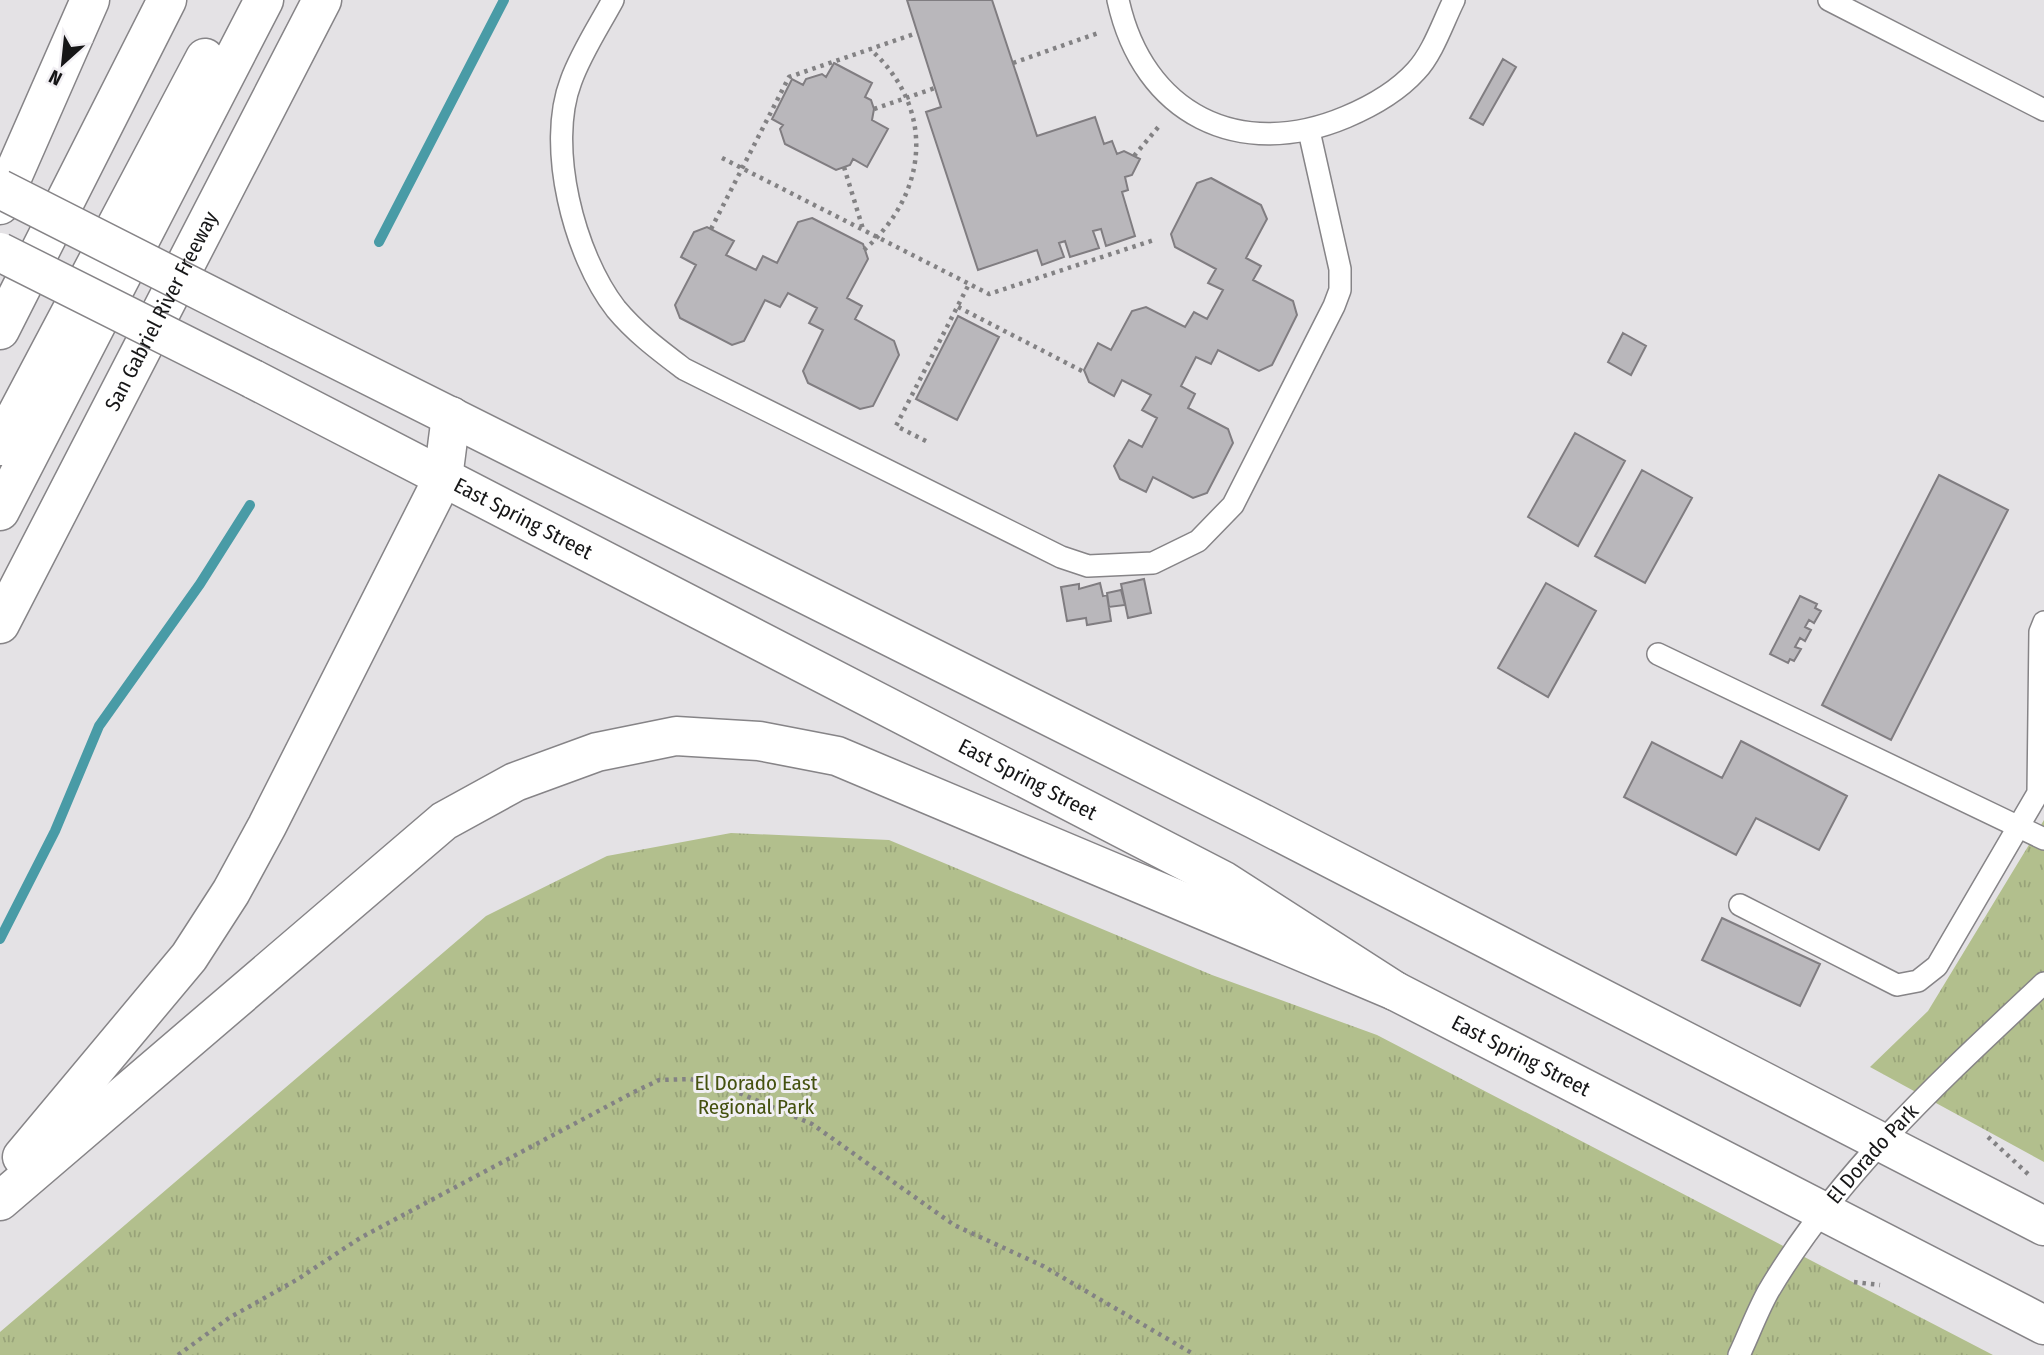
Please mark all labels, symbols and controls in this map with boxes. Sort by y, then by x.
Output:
north arrow [28,28,98,98]
text: N [45,65,66,91]
street label: San Gabriel River Freeway [99,206,224,415]
street label: East Spring Street [449,472,597,565]
street label: East Spring Street [954,733,1101,826]
street label: East Spring Street [1447,1009,1595,1102]
park label: El Dorado East Regional Park [694,1070,818,1120]
street label: El Dorado Park [1821,1098,1924,1209]

